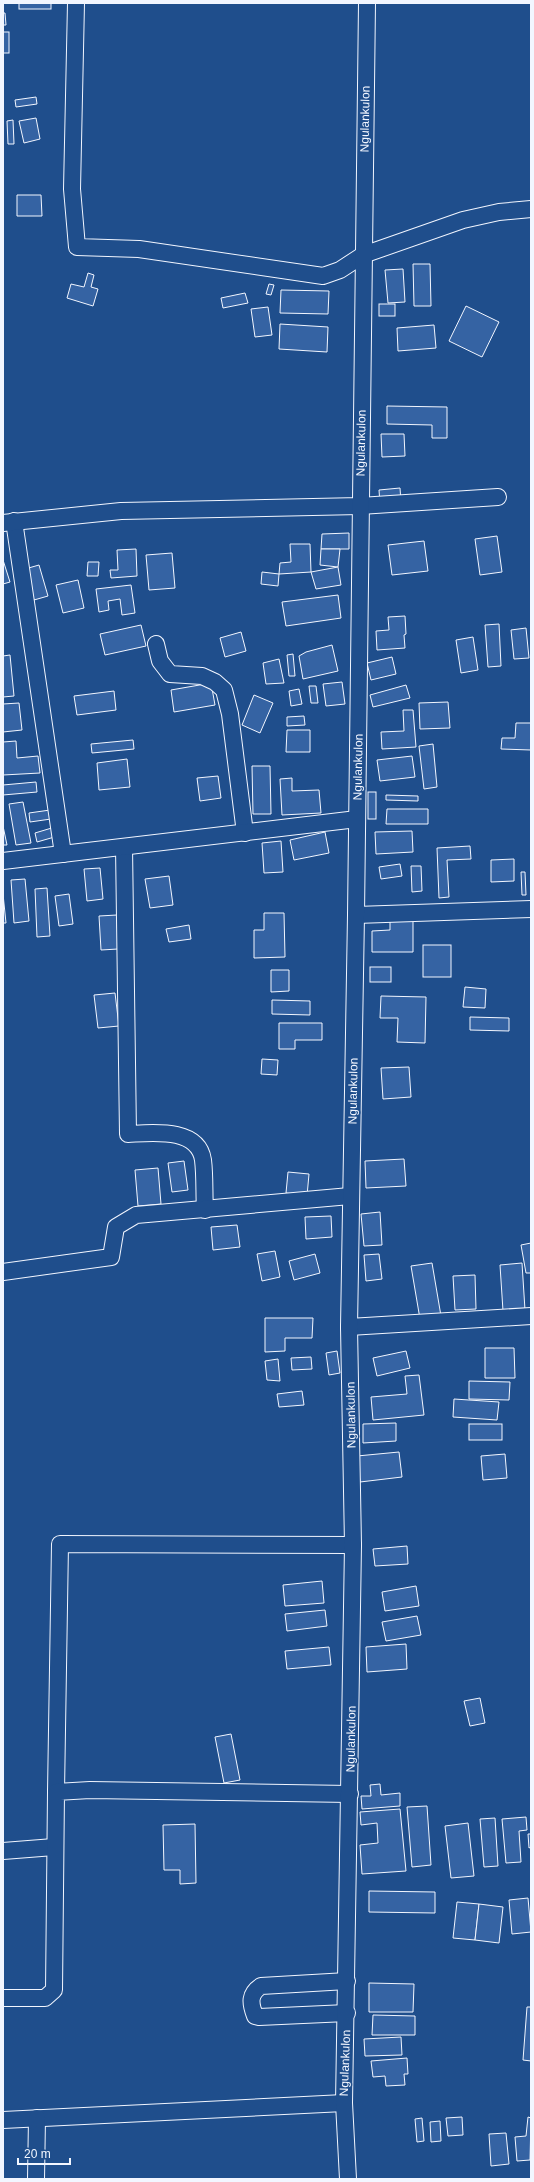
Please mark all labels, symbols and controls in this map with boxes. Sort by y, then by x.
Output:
street label: Ngulankulon [357,86,373,152]
street label: Ngulankulon [353,410,369,476]
street label: Ngulankulon [350,734,366,800]
street label: Ngulankulon [345,1058,361,1124]
street label: Ngulankulon [343,1382,359,1448]
street label: Ngulankulon [343,1706,359,1772]
street label: Ngulankulon [337,2029,353,2097]
scale bar [18,2140,70,2166]
text: 20 m [24,2147,51,2161]

